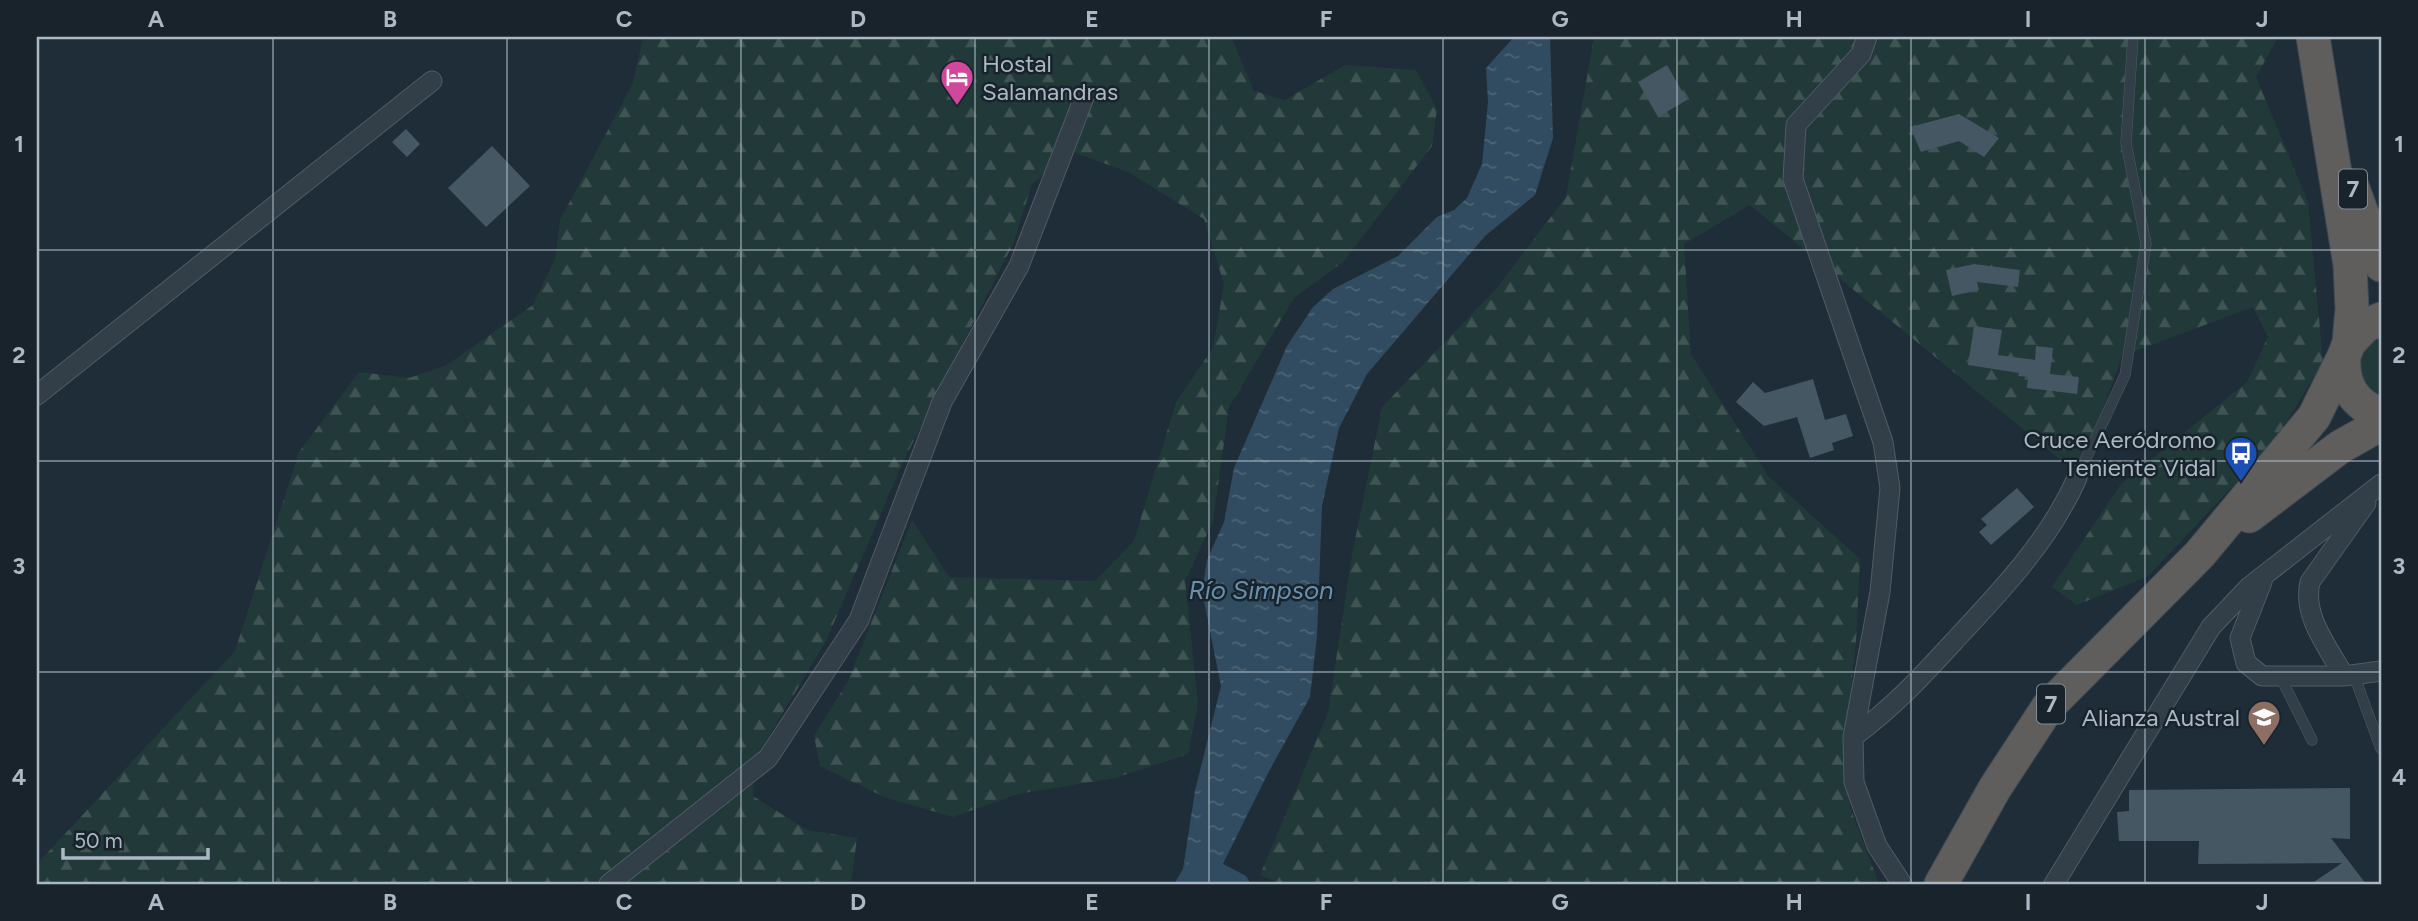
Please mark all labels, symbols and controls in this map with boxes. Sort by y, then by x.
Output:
text: A [148,5,165,33]
text: B [383,5,397,33]
text: C [616,5,633,33]
text: D [850,5,866,33]
text: E [1085,5,1099,33]
text: F [1320,5,1333,33]
text: G [1551,5,1569,33]
text: H [1785,5,1803,33]
text: I [2025,5,2031,33]
text: J [2256,5,2268,33]
place label: Hostal Salamandras [982,49,1118,106]
hotel icon: Hostal Salamandras [938,58,976,107]
text: 1 [14,130,24,158]
text: 1 [2394,130,2404,158]
road number: 7 [2339,170,2367,208]
text: 2 [12,341,26,369]
text: 2 [2392,341,2406,369]
place label: Cruce Aeródromo Teniente Vidal [2024,425,2216,482]
bus stop icon: Cruce Aeródromo Teniente Vidal [2222,434,2260,483]
text: 3 [13,552,25,580]
text: 3 [2393,552,2405,580]
water label: Río Simpson [1188,574,1334,606]
road number: 7 [2037,684,2065,724]
school or university icon: Alianza Austral [2245,698,2283,747]
place label: Alianza Austral [2082,703,2240,732]
text: 4 [12,763,26,791]
text: 4 [2392,763,2406,791]
scale bar [63,816,208,860]
text: 50 m [74,828,123,853]
text: A [148,888,165,916]
text: B [383,888,397,916]
text: C [616,888,633,916]
text: D [850,888,866,916]
text: E [1085,888,1099,916]
text: F [1320,888,1333,916]
text: G [1551,888,1569,916]
text: H [1785,888,1803,916]
text: I [2025,888,2031,916]
text: J [2256,888,2268,916]

